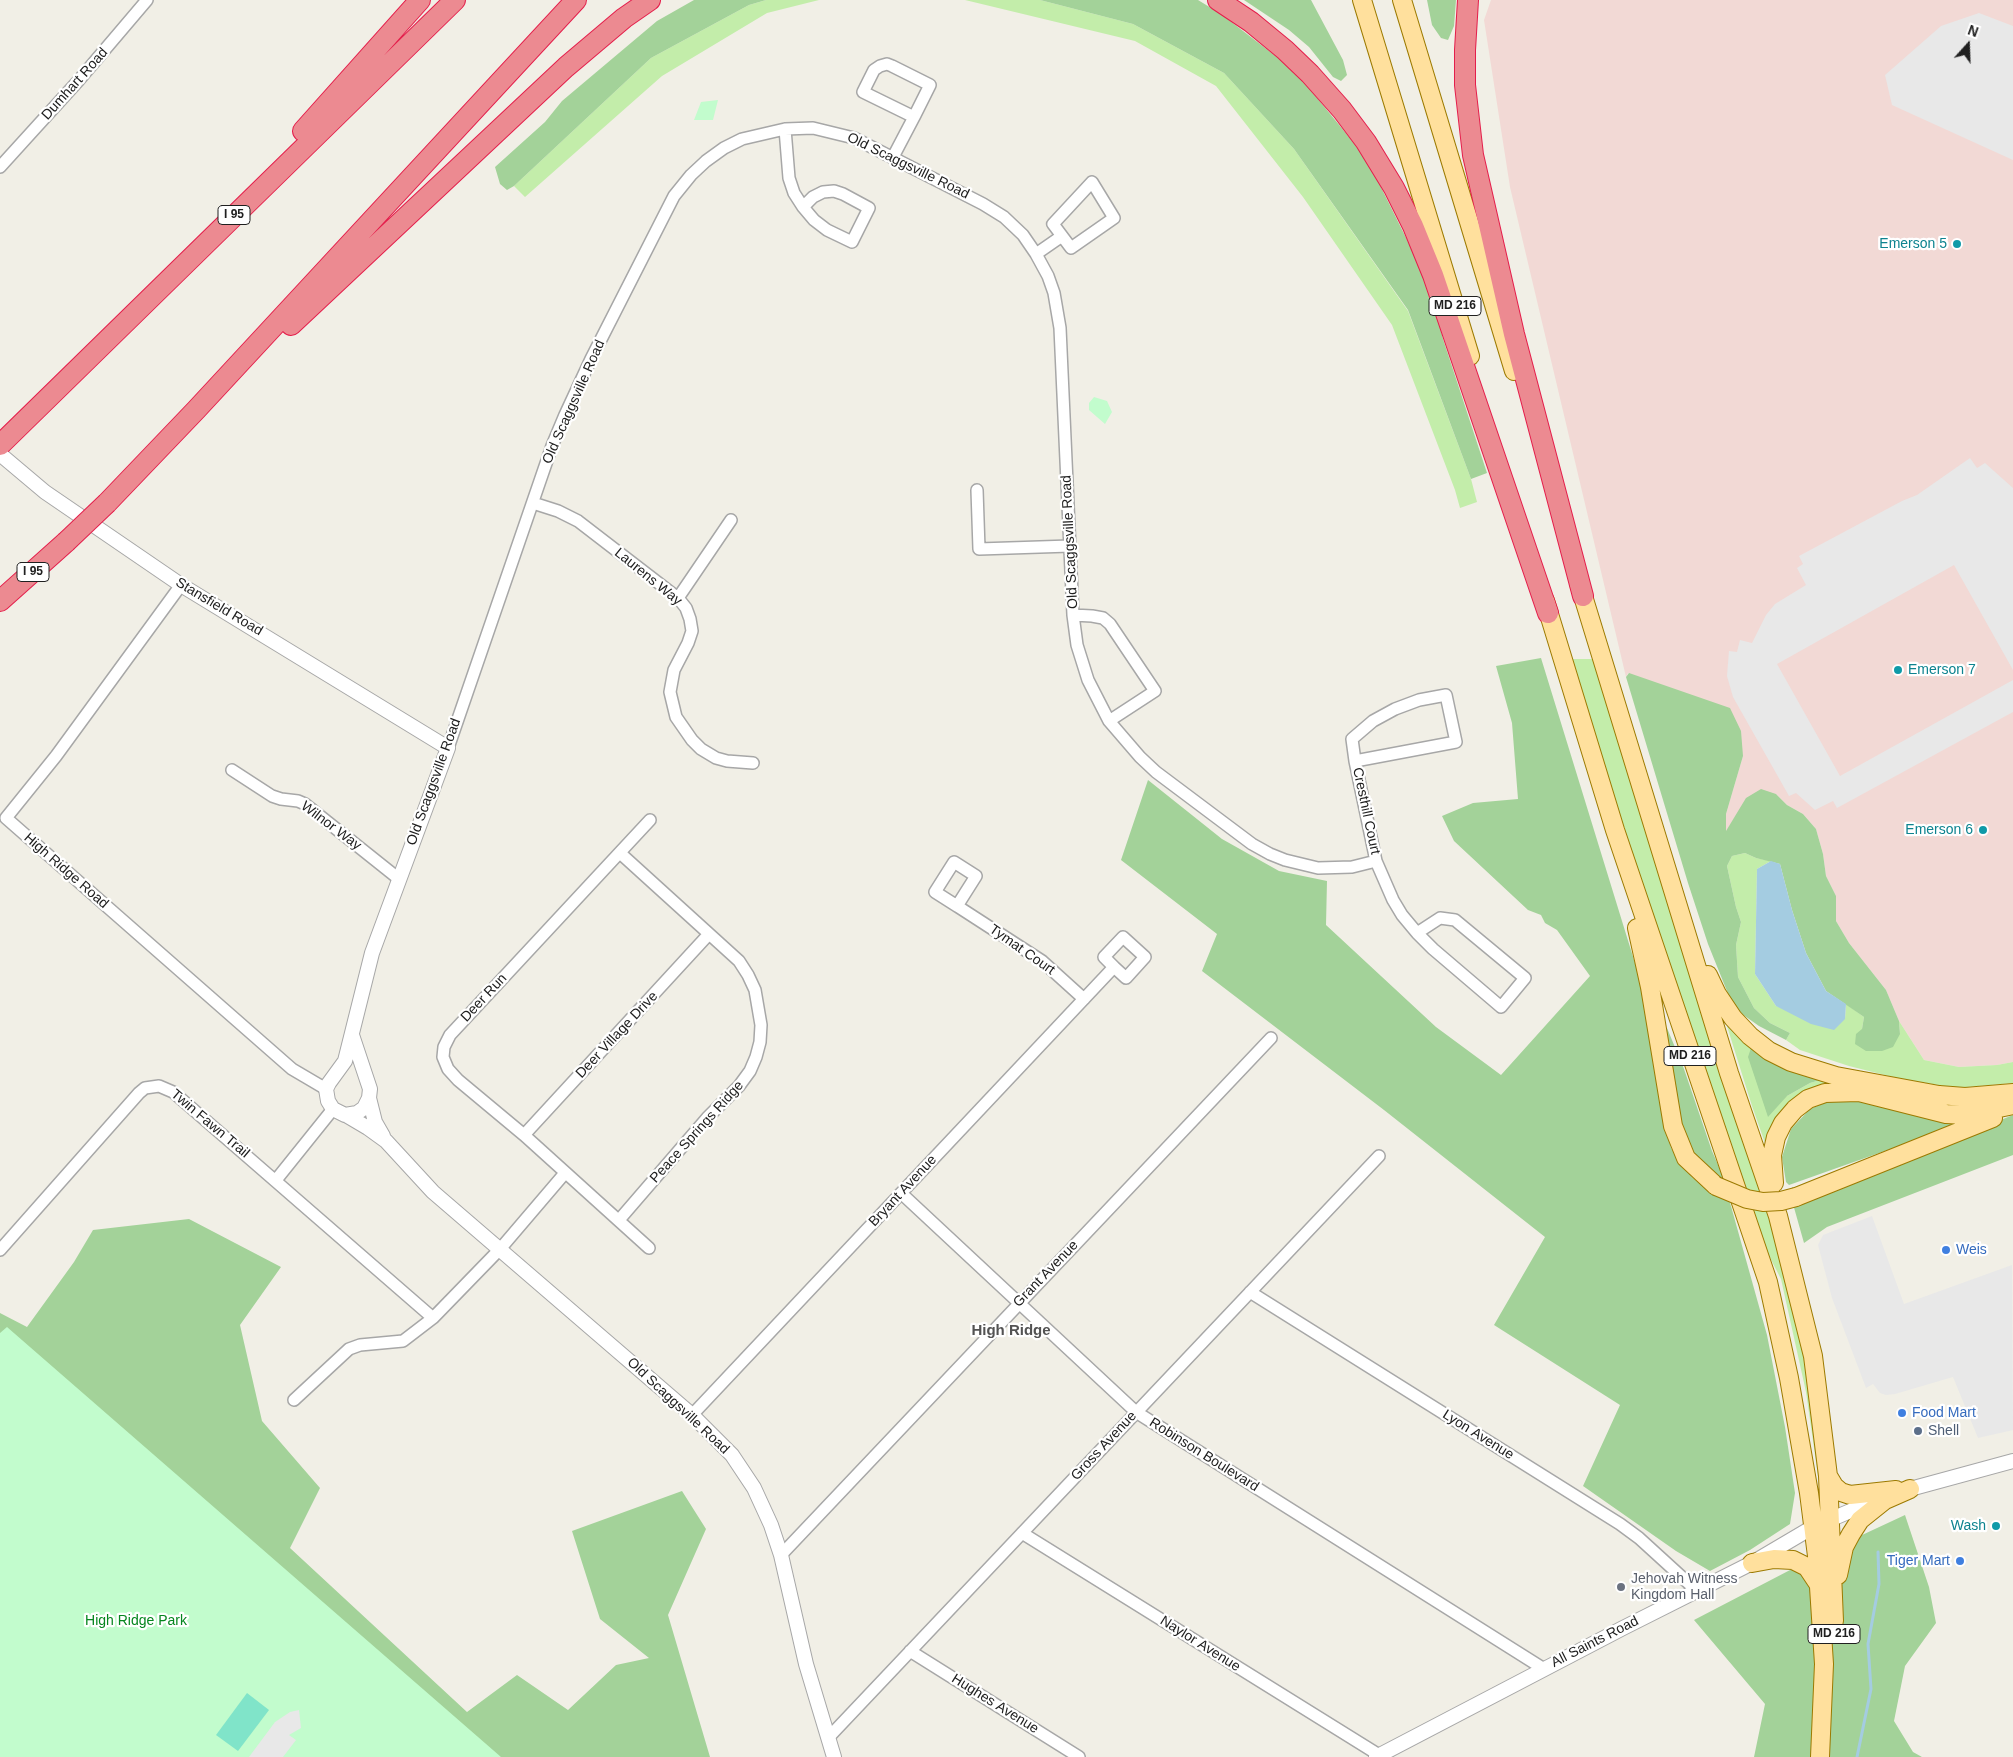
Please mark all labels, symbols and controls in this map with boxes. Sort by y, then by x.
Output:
north arrow [1943,20,1993,70]
text: N [1966,22,1981,40]
street label: Dumhart Road [38,45,112,123]
street label: Old Scaggsville Road [844,129,972,203]
road number: I 95 [218,206,250,224]
place label: Emerson 5 [1879,236,1947,252]
marker: Emerson 5 [1951,238,1963,250]
road number: MD 216 [1429,296,1481,316]
street label: Old Scaggsville Road [539,337,609,467]
street label: Old Scaggsville Road [1058,475,1082,609]
street label: Laurens Way [611,545,685,609]
road number: I 95 [17,562,49,582]
street label: Stansfield Road [172,574,266,640]
place label: Emerson 7 [1908,662,1976,678]
marker: Emerson 7 [1892,664,1904,676]
street label: Old Scaggsville Road [403,716,465,848]
street label: Cresthill Court [1349,766,1383,856]
street label: Wilnor Way [298,798,364,854]
place label: Emerson 6 [1905,822,1973,838]
marker: Emerson 6 [1977,824,1989,836]
street label: High Ridge Road [20,830,112,912]
street label: Tymat Court [986,921,1058,979]
street label: Deer Run [457,970,511,1026]
street label: Deer Village Drive [572,988,662,1082]
road number: MD 216 [1664,1046,1716,1066]
street label: Peace Springs Ridge [647,1078,747,1186]
street label: Twin Fawn Trail [167,1086,253,1162]
street label: Bryant Avenue [866,1152,940,1230]
street label: Grant Avenue [1010,1237,1082,1311]
place label: Weis [1956,1242,1987,1258]
marker: Weis [1940,1244,1952,1256]
district label: High Ridge [971,1322,1051,1340]
street label: Old Scaggsville Road [623,1354,733,1458]
place label: Food Mart [1912,1405,1976,1421]
street label: Lyon Avenue [1439,1406,1517,1464]
marker: Food Mart [1896,1407,1908,1419]
street label: Gross Avenue [1068,1408,1140,1484]
street label: Robinson Boulevard [1146,1414,1262,1496]
place label: Shell [1928,1423,1959,1439]
marker: Shell [1912,1425,1924,1437]
place label: Wash [1951,1518,1986,1534]
marker: Wash [1990,1520,2002,1532]
place label: Tiger Mart [1887,1553,1950,1569]
marker: Tiger Mart [1954,1555,1966,1567]
place label: Jehovah Witness Kingdom Hall [1631,1571,1738,1604]
marker: Jehovah Witness Kingdom Hall [1615,1581,1627,1593]
park label: High Ridge Park [85,1613,187,1629]
street label: Naylor Avenue [1157,1613,1243,1675]
street label: All Saints Road [1549,1613,1641,1671]
road number: MD 216 [1808,1625,1860,1644]
street label: Hughes Avenue [948,1671,1042,1737]

